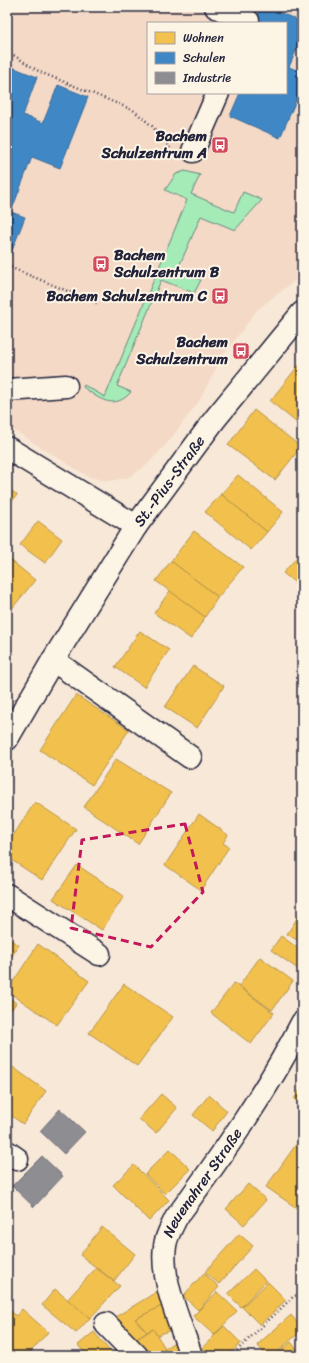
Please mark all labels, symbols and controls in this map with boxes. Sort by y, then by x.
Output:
legend [147,22,287,94]
text: Wohnen [183,27,224,49]
text: Schulen [183,47,226,69]
text: Industrie [182,67,231,89]
place label: Bachem Schulzentrum A [101,123,207,166]
bus stop icon: Bachem Schulzentrum A [210,135,230,155]
place label: Bachem Schulzentrum B [113,242,220,285]
bus stop icon: Bachem Schulzentrum B [91,254,111,274]
place label: Bachem Schulzentrum C [47,283,208,309]
bus stop icon: Bachem Schulzentrum C [210,286,230,306]
place label: Bachem Schulzentrum [135,329,228,372]
bus stop icon: Bachem Schulzentrum [231,341,251,361]
street label: St.-Pius-Straße [127,430,212,532]
street label: Neuenahrer Straße [155,1122,249,1242]

